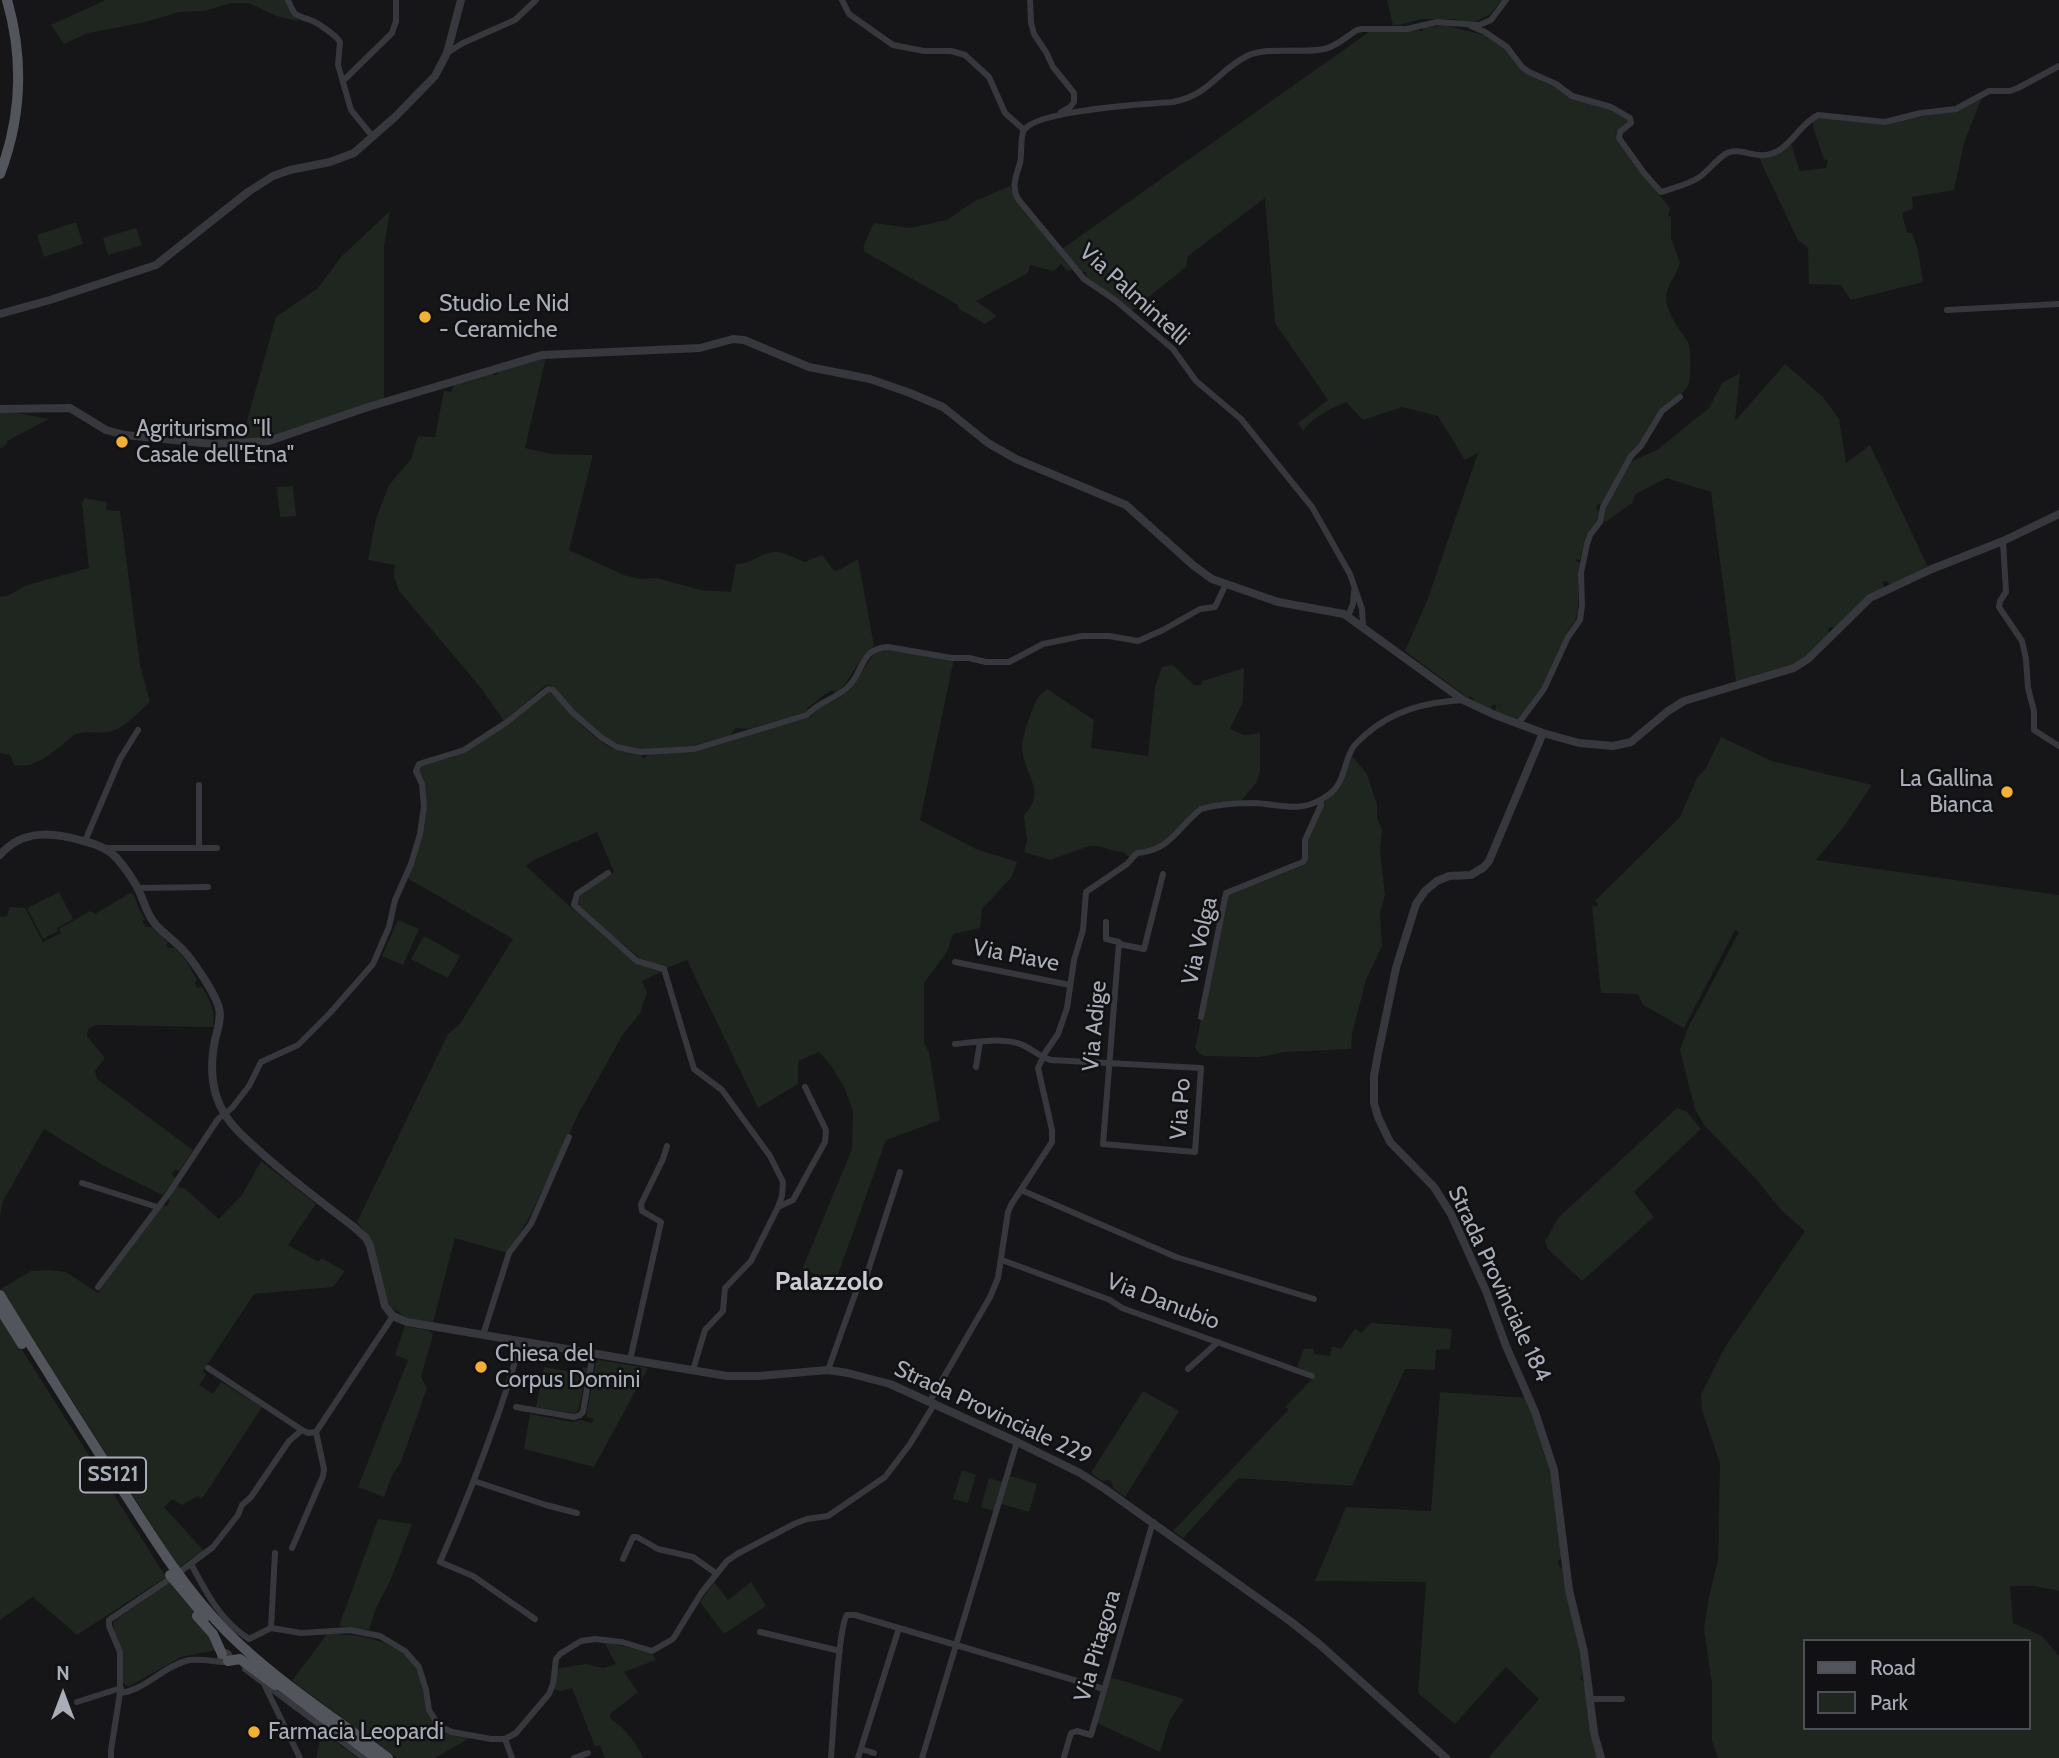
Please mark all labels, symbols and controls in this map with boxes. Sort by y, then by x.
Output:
street label: Via Palmintelli [1073,238,1195,352]
place label: Studio Le Nid - Ceramiche [439,290,569,344]
marker: Studio Le Nid - Ceramiche [417,309,433,325]
place label: Agriturismo "Il Casale dell'Etna" [136,415,294,469]
marker: Agriturismo "Il Casale dell'Etna" [114,434,130,450]
place label: La Gallina Bianca [1899,765,1993,819]
marker: La Gallina Bianca [1999,784,2015,800]
street label: Via Volga [1177,894,1223,988]
street label: Via Piave [970,934,1062,978]
street label: Via Adige [1077,980,1113,1072]
street label: Via Po [1165,1077,1197,1141]
street label: Strada Provinciale 184 [1442,1182,1556,1386]
district label: Palazzolo [775,1266,883,1298]
street label: Via Danubio [1103,1268,1223,1336]
place label: Chiesa del Corpus Domini [495,1340,640,1394]
street label: Strada Provinciale 229 [890,1355,1096,1471]
marker: Chiesa del Corpus Domini [473,1359,489,1375]
road number: SS121 [80,1458,146,1492]
street label: Via Pitagora [1069,1587,1127,1705]
legend [1804,1639,2031,1730]
text: Road [1870,1655,1916,1680]
north arrow [28,1660,98,1730]
text: N [56,1662,70,1685]
text: Park [1870,1690,1908,1715]
place label: Farmacia Leopardi [268,1718,444,1746]
marker: Farmacia Leopardi [246,1724,262,1740]

